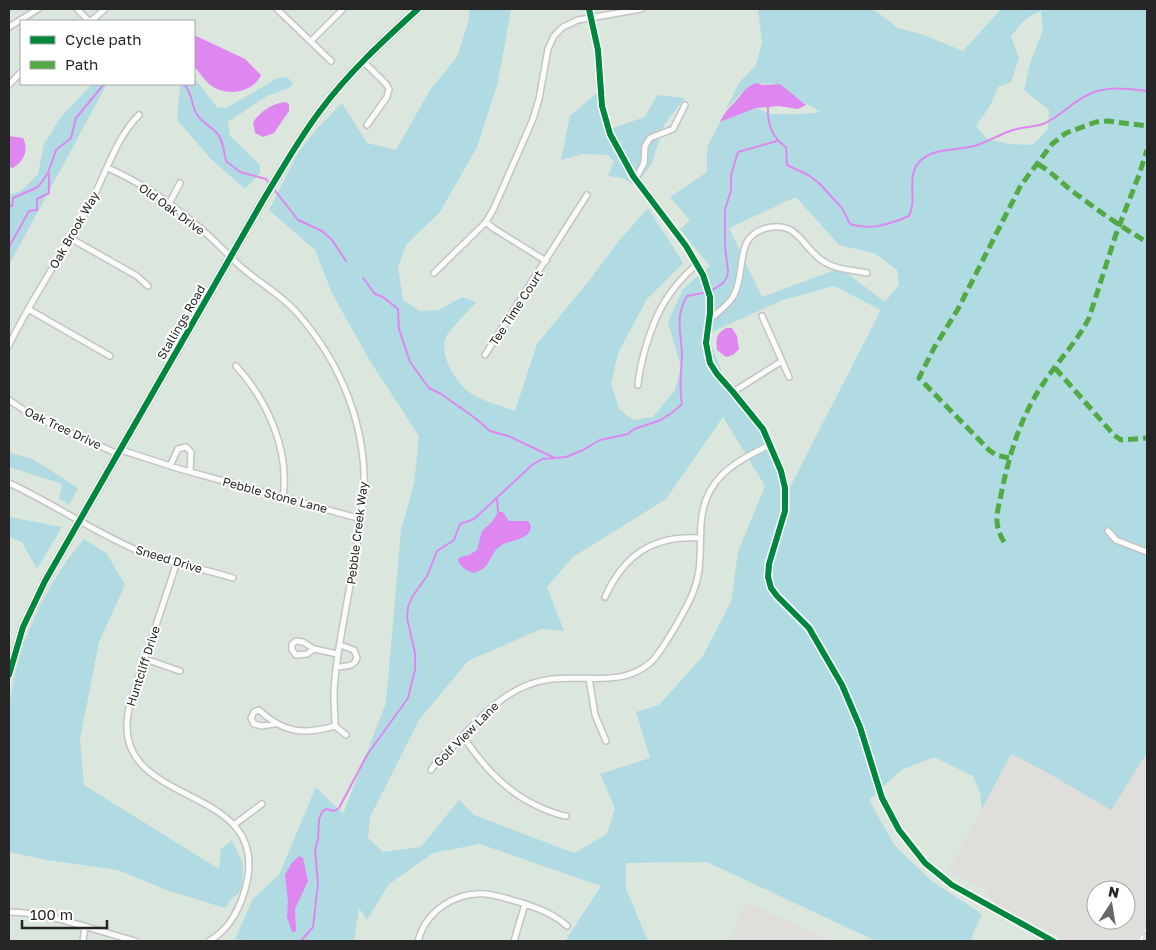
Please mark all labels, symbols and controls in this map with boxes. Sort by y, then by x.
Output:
legend [20,20,195,85]
text: Cycle path [65,30,141,48]
text: Path [65,55,98,73]
street label: Old Oak Drive [136,180,208,238]
street label: Oak Brook Way [46,189,102,271]
street label: Tee Time Court [486,267,546,349]
street label: Stallings Road [154,282,208,362]
street label: Oak Tree Drive [22,404,104,452]
street label: Pebble Stone Lane [221,474,329,516]
street label: Pebble Creek Way [343,480,371,585]
street label: Sneed Drive [134,542,204,576]
street label: Huntcliff Drive [123,624,163,708]
street label: Golf View Lane [430,698,502,770]
north arrow [1086,880,1136,930]
text: N [1107,882,1121,901]
scale bar [22,898,108,930]
text: 100 m [30,905,73,923]

